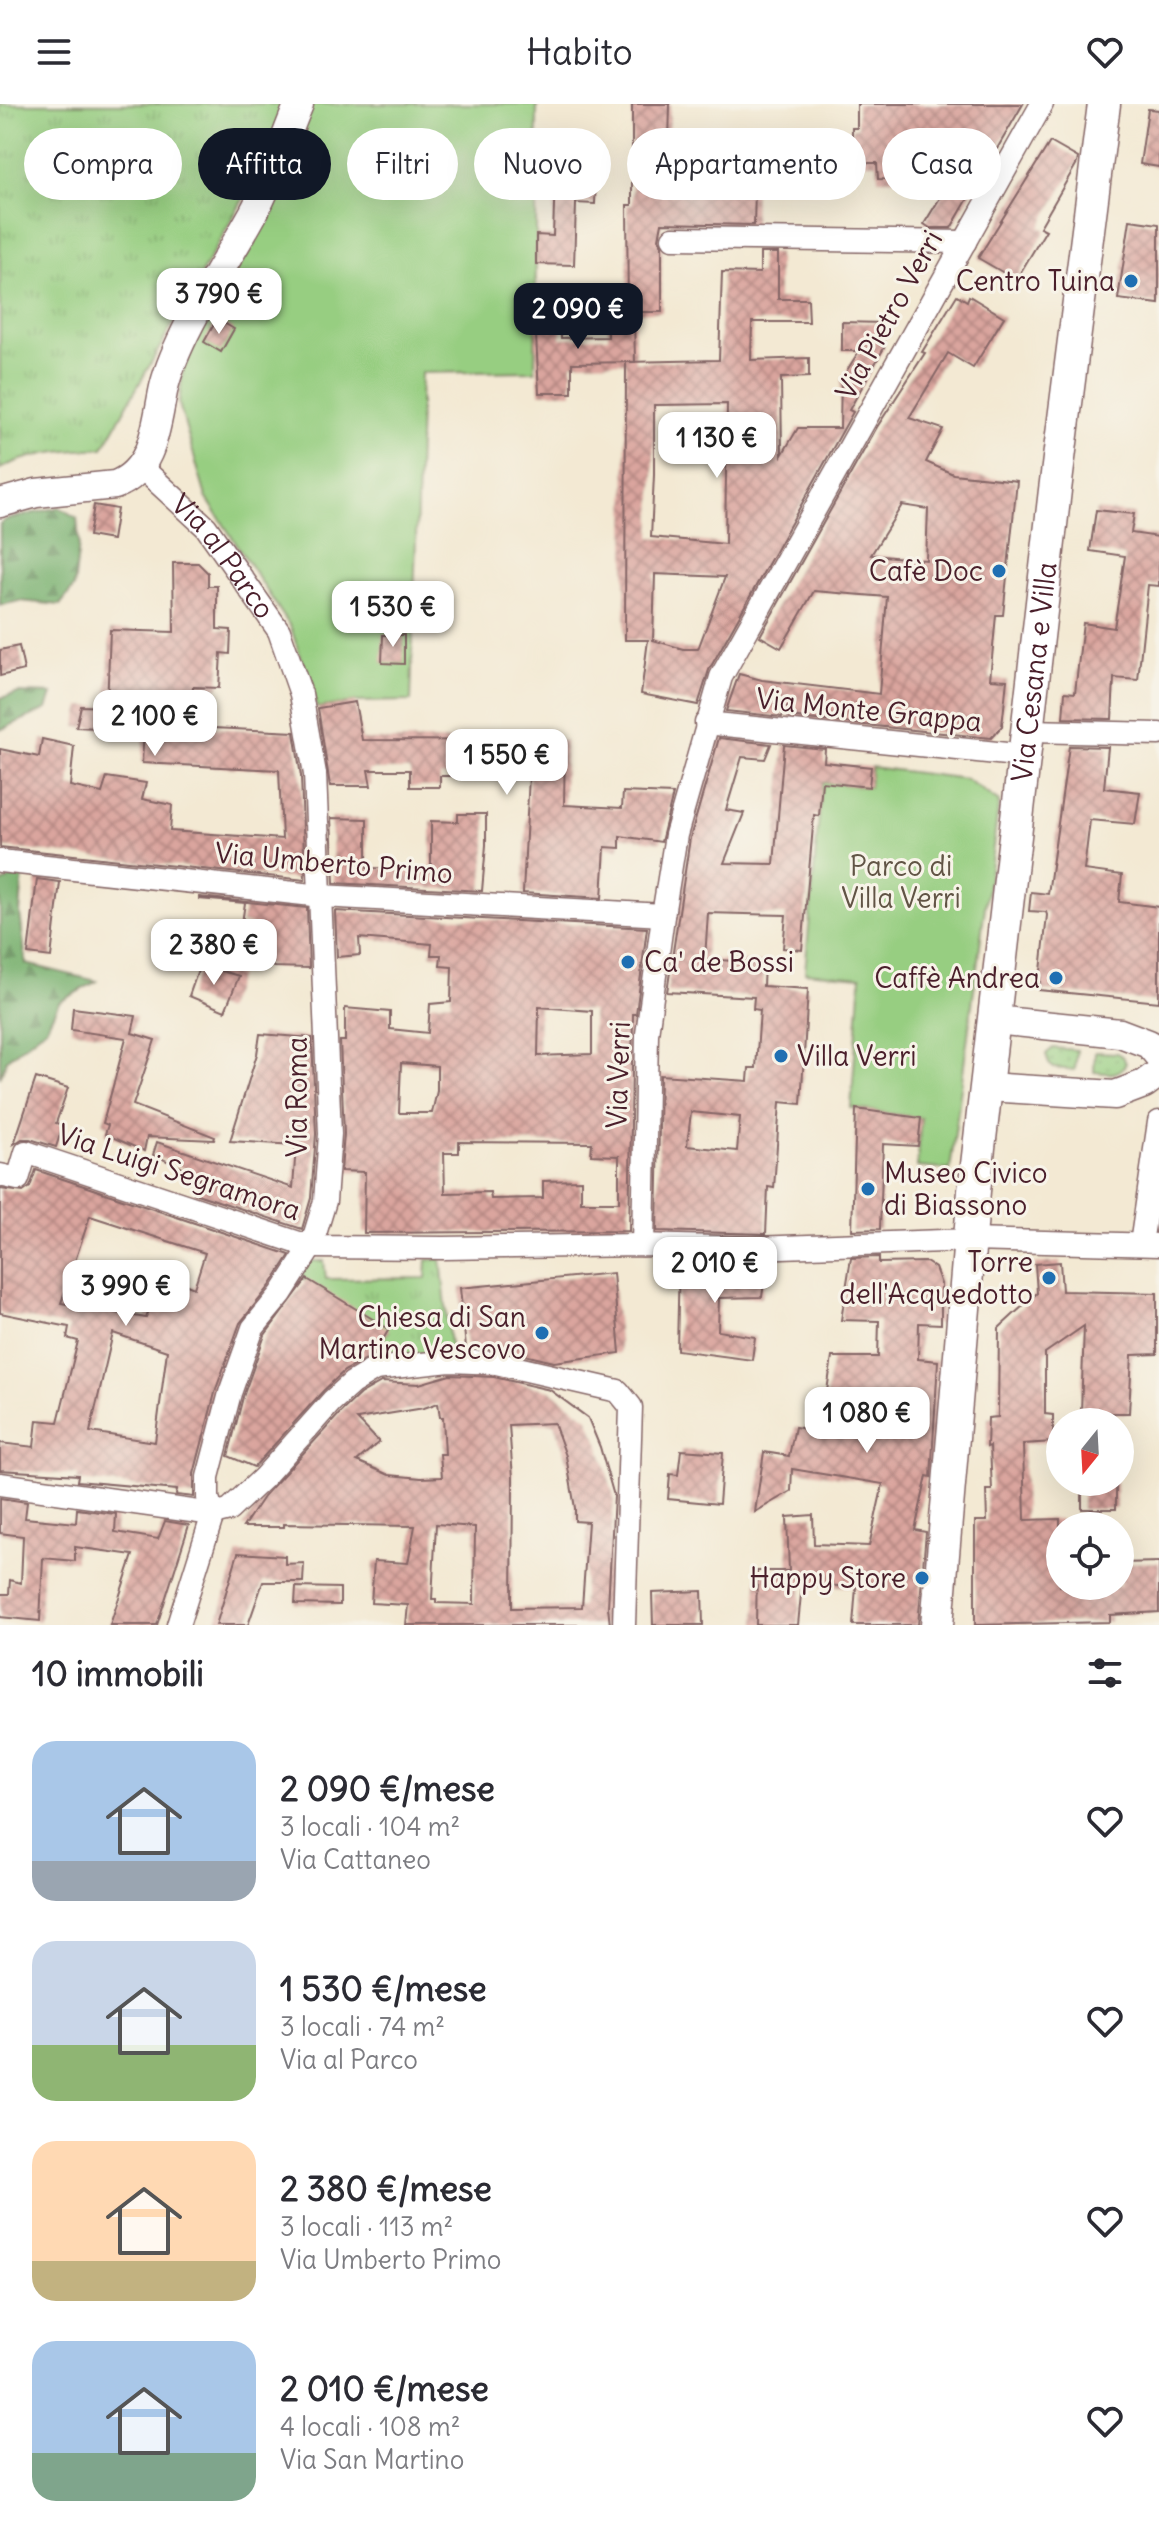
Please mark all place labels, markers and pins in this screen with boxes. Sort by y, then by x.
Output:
place label: Centro Tuina [956,263,1115,299]
pin: 3 790 € [145,268,293,336]
marker: Centro Tuina [1122,272,1140,290]
pin: 2 090 € [504,283,652,351]
pin: 1 130 € [643,412,791,480]
place label: Cafè Doc [869,553,983,589]
marker: Cafè Doc [990,562,1008,580]
pin: 1 530 € [319,581,467,649]
pin: 2 100 € [81,690,229,758]
pin: 1 550 € [433,729,581,797]
pin: 2 380 € [140,919,288,987]
place label: Ca' de Bossi [644,944,794,980]
marker: Ca' de Bossi [619,953,637,971]
place label: Caffè Andrea [874,960,1040,996]
marker: Caffè Andrea [1047,969,1065,987]
place label: Villa Verri [797,1038,917,1074]
marker: Villa Verri [772,1047,790,1065]
place label: Museo Civico di Biassono [884,1155,1047,1223]
marker: Museo Civico di Biassono [859,1180,877,1198]
pin: 2 010 € [641,1237,789,1305]
place label: Torre dell'Acquedotto [839,1244,1033,1312]
pin: 3 990 € [52,1260,200,1328]
marker: Torre dell'Acquedotto [1040,1269,1058,1287]
place label: Chiesa di San Martino Vescovo [318,1299,526,1367]
marker: Chiesa di San Martino Vescovo [533,1324,551,1342]
pin: 1 080 € [793,1387,941,1455]
place label: Happy Store [749,1560,906,1596]
marker: Happy Store [913,1569,931,1587]

